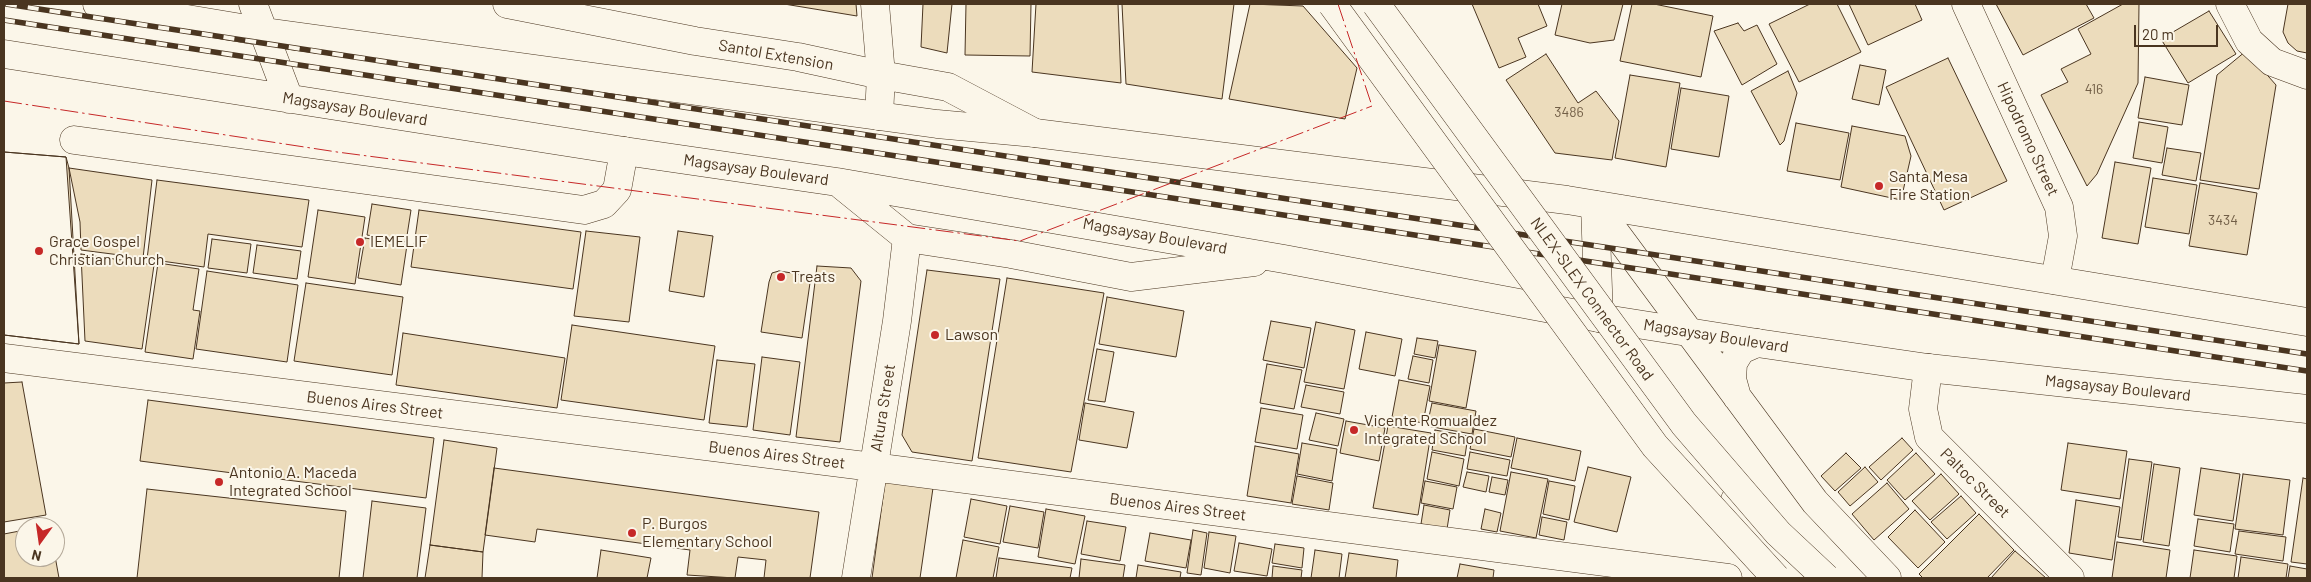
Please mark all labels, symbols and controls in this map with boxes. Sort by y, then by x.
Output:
scale bar [2136,15,2220,47]
text: 20 m [2142,25,2174,43]
street label: Santol Extension [717,35,835,75]
street label: Hipodromo Street [1993,79,2063,199]
house number: 416 [2085,81,2103,97]
street label: Magsaysay Boulevard [281,88,429,130]
house number: 3486 [1554,104,1584,120]
street label: Magsaysay Boulevard [682,150,830,190]
place label: Santa Mesa Fire Station [1889,167,1970,205]
marker: Santa Mesa Fire Station [1873,180,1885,192]
house number: 3434 [2208,212,2238,228]
street label: Magsaysay Boulevard [1081,214,1229,258]
street label: NLEX-SLEX Connector Road [1526,214,1658,384]
place label: Grace Gospel Christian Church [49,232,164,270]
place label: IEMELIF [370,232,427,252]
marker: IEMELIF [354,236,366,248]
marker: Grace Gospel Christian Church [33,245,45,257]
place label: Treats [791,267,835,287]
marker: Treats [775,271,787,283]
street label: Magsaysay Boulevard [1642,315,1790,357]
place label: Lawson [945,325,998,345]
marker: Lawson [929,329,941,341]
street label: Altura Street [867,363,899,453]
street label: Magsaysay Boulevard [2044,371,2192,405]
street label: Buenos Aires Street [306,387,444,423]
place label: Vicente Romualdez Integrated School [1364,411,1497,449]
marker: Vicente Romualdez Integrated School [1348,424,1360,436]
street label: Buenos Aires Street [708,437,846,473]
street label: Paltoc Street [1936,444,2014,522]
place label: Antonio A. Maceda Integrated School [229,463,357,501]
marker: Antonio A. Maceda Integrated School [213,476,225,488]
street label: Buenos Aires Street [1109,489,1247,525]
place label: P. Burgos Elementary School [642,514,772,552]
north arrow [15,517,65,567]
marker: P. Burgos Elementary School [626,527,638,539]
text: N [30,547,43,565]

